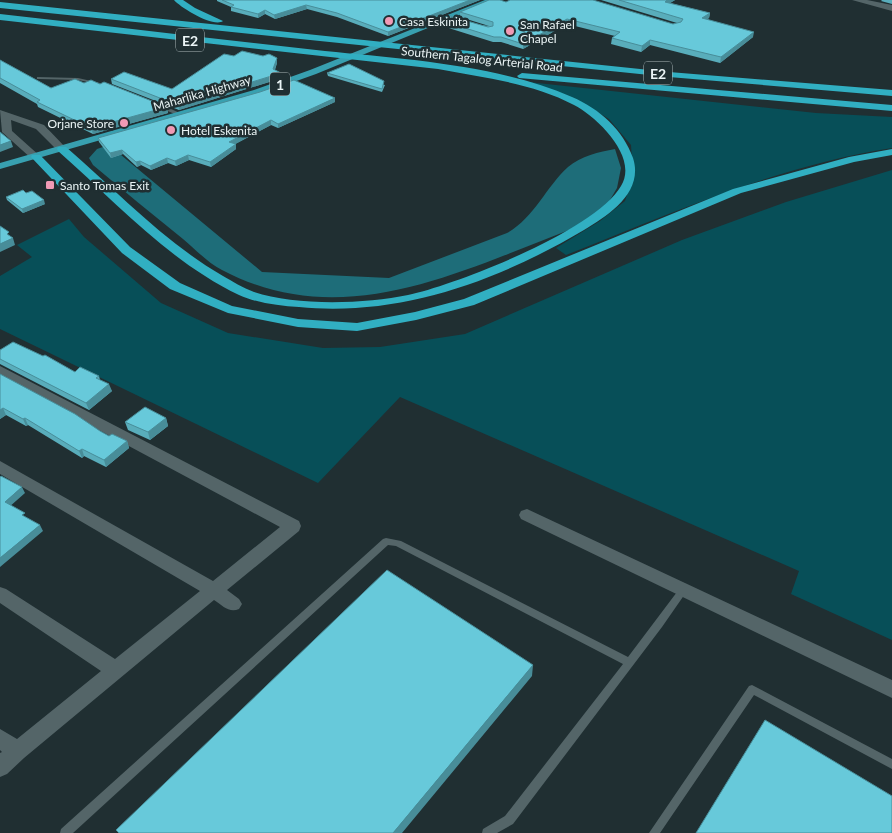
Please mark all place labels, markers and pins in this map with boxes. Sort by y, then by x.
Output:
place label: Casa Eskinita [399,14,468,29]
marker: Casa Eskinita [383,15,395,27]
place label: San Rafael Chapel [520,17,575,46]
marker: San Rafael Chapel [504,25,516,37]
place label: Orjane Store [47,116,114,131]
marker: Orjane Store [118,117,130,129]
place label: Hotel Eskenita [181,123,257,138]
marker: Hotel Eskenita [165,124,177,136]
place label: Santo Tomas Exit [60,178,150,193]
marker: Santo Tomas Exit [44,179,56,191]

